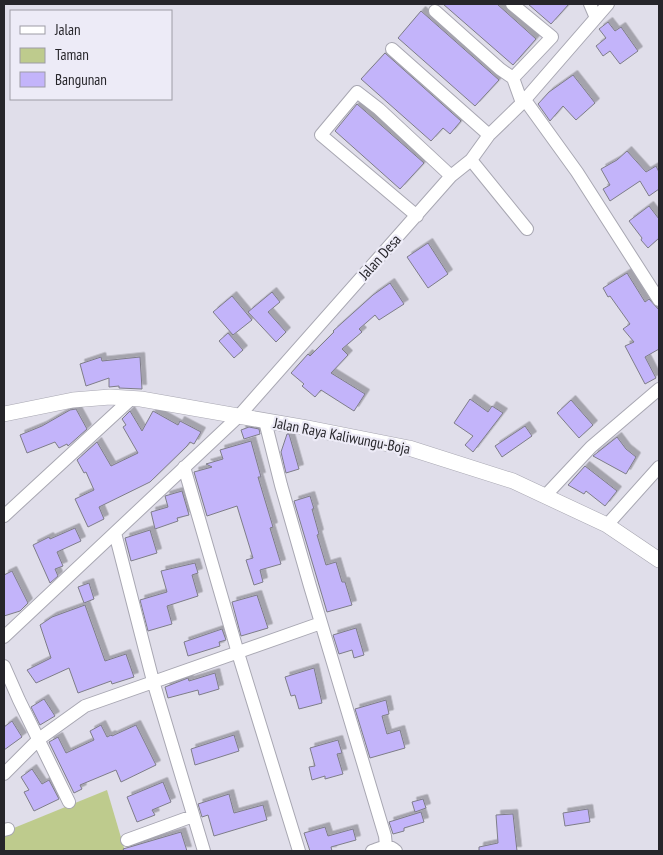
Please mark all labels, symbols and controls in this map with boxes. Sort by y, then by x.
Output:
legend [10,10,172,100]
text: Jalan [54,20,81,39]
text: Taman [55,45,89,64]
text: Bangunan [55,70,107,89]
street label: Jalan Desa [354,230,405,284]
street label: Jalan Raya Kaliwungu-Boja [271,413,412,458]

